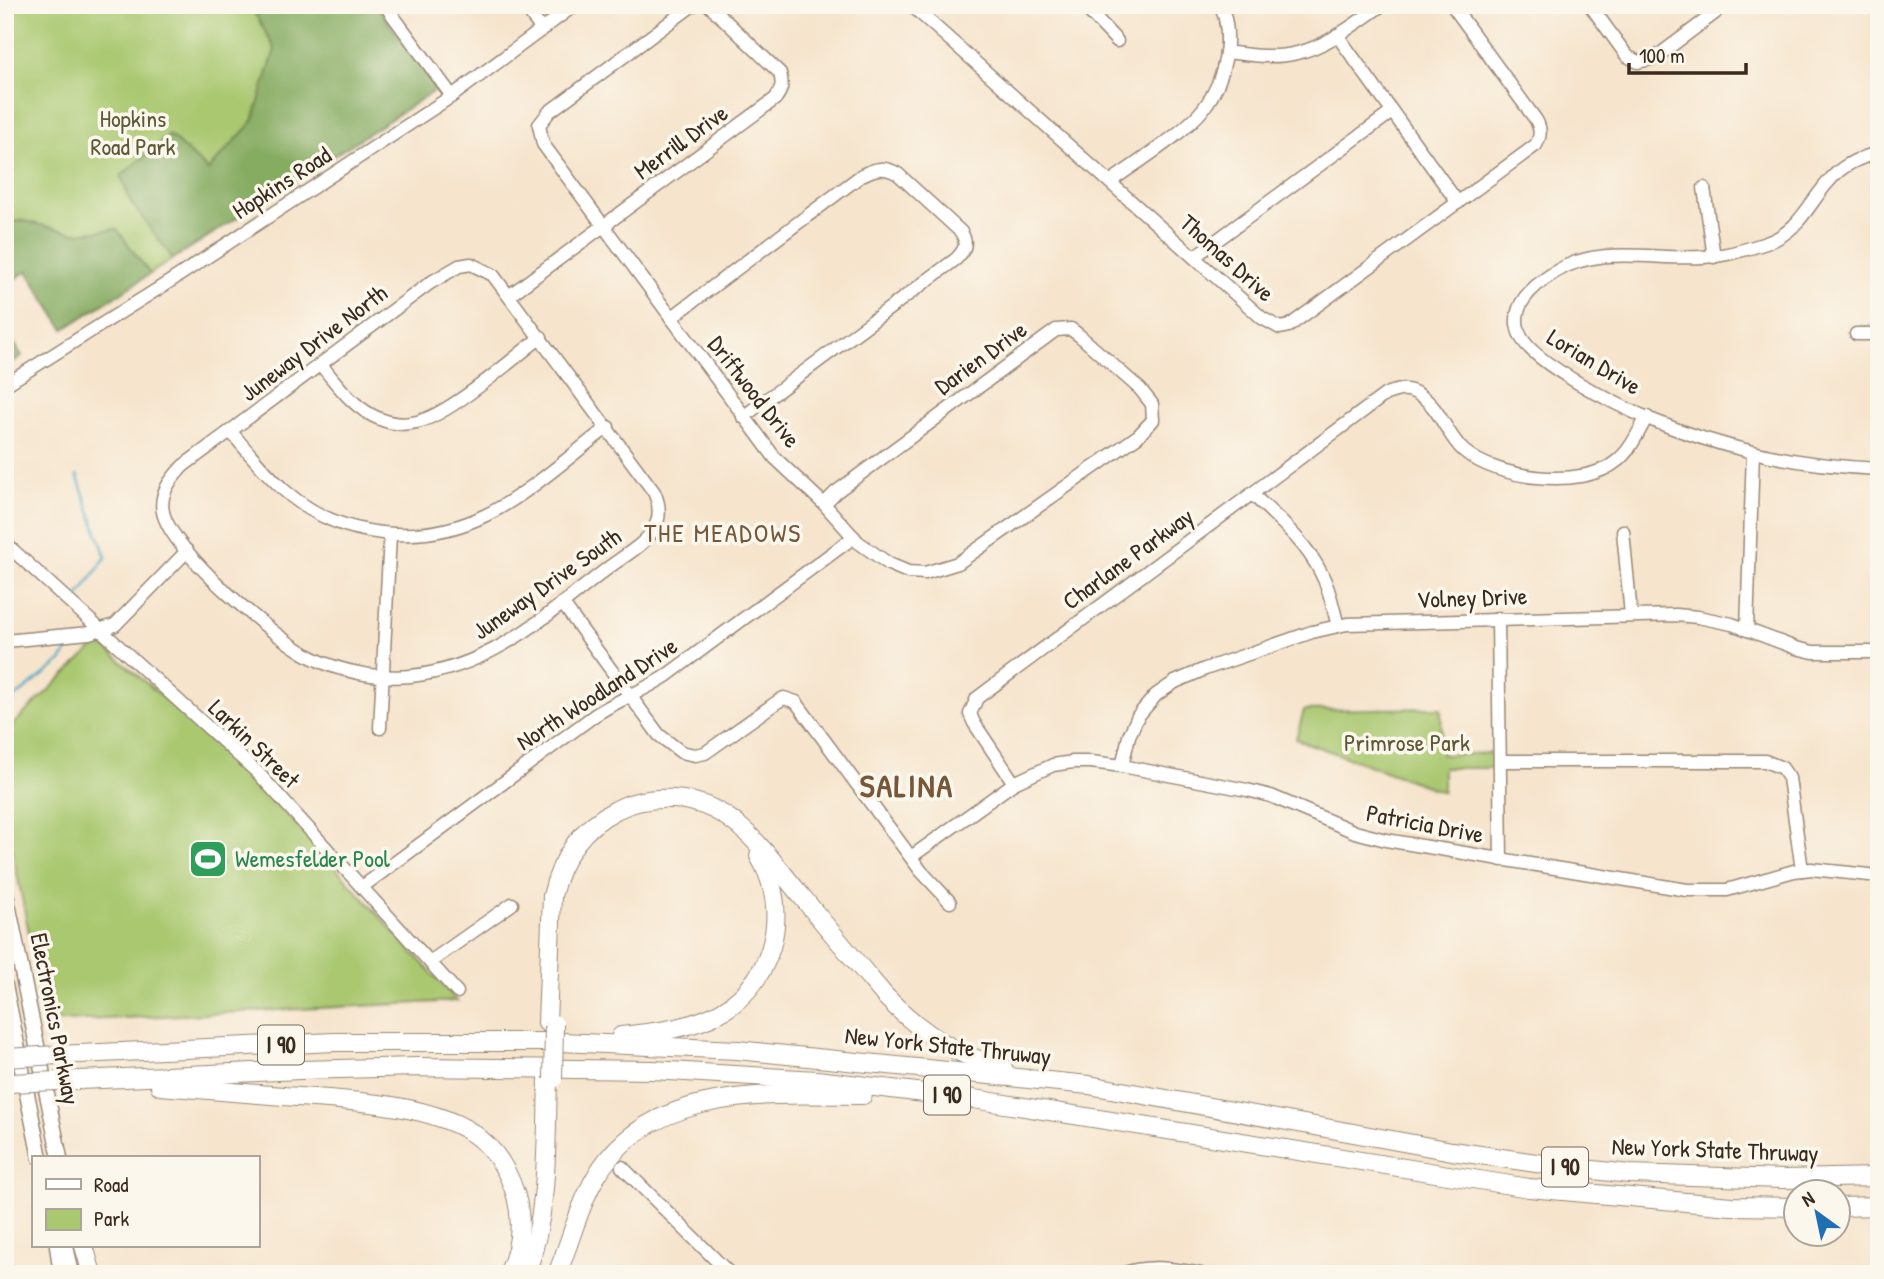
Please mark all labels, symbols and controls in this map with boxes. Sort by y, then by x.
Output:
scale bar [1629,32,1746,76]
text: 100 m [1639,41,1685,70]
street label: Merrill Drive [627,96,734,186]
park label: Hopkins Road Park [90,102,176,162]
street label: Hopkins Road [226,138,337,226]
street label: Thomas Drive [1174,206,1282,308]
street label: Juneway Drive North [234,277,393,408]
street label: Darien Drive [928,313,1033,401]
street label: Lorian Drive [1542,321,1648,402]
street label: Driftwood Drive [701,329,809,454]
street label: Charlane Parkway [1056,500,1199,617]
district label: THE MEADOWS [644,515,802,550]
street label: Juneway Drive South [466,520,627,646]
street label: Volney Drive [1416,579,1528,615]
street label: North Woodland Drive [510,629,683,757]
street label: Larkin Street [202,692,308,795]
park label: Primrose Park [1344,726,1470,758]
district label: SALINA [860,764,954,807]
street label: Patricia Drive [1364,796,1487,850]
sports icon: Wemesfelder Pool [187,838,229,880]
place label: Wemesfelder Pool [235,842,391,874]
street label: Electronics Parkway [24,930,88,1107]
street label: New York State Thruway [844,1018,1053,1072]
road number: I 90 [258,1026,304,1064]
road number: I 90 [924,1076,970,1114]
street label: New York State Thruway [1611,1129,1819,1169]
road number: I 90 [1542,1148,1588,1186]
legend [32,1156,259,1248]
text: Road [94,1170,128,1199]
north arrow [1783,1178,1853,1248]
text: N [1796,1185,1819,1212]
text: Park [94,1204,129,1233]

